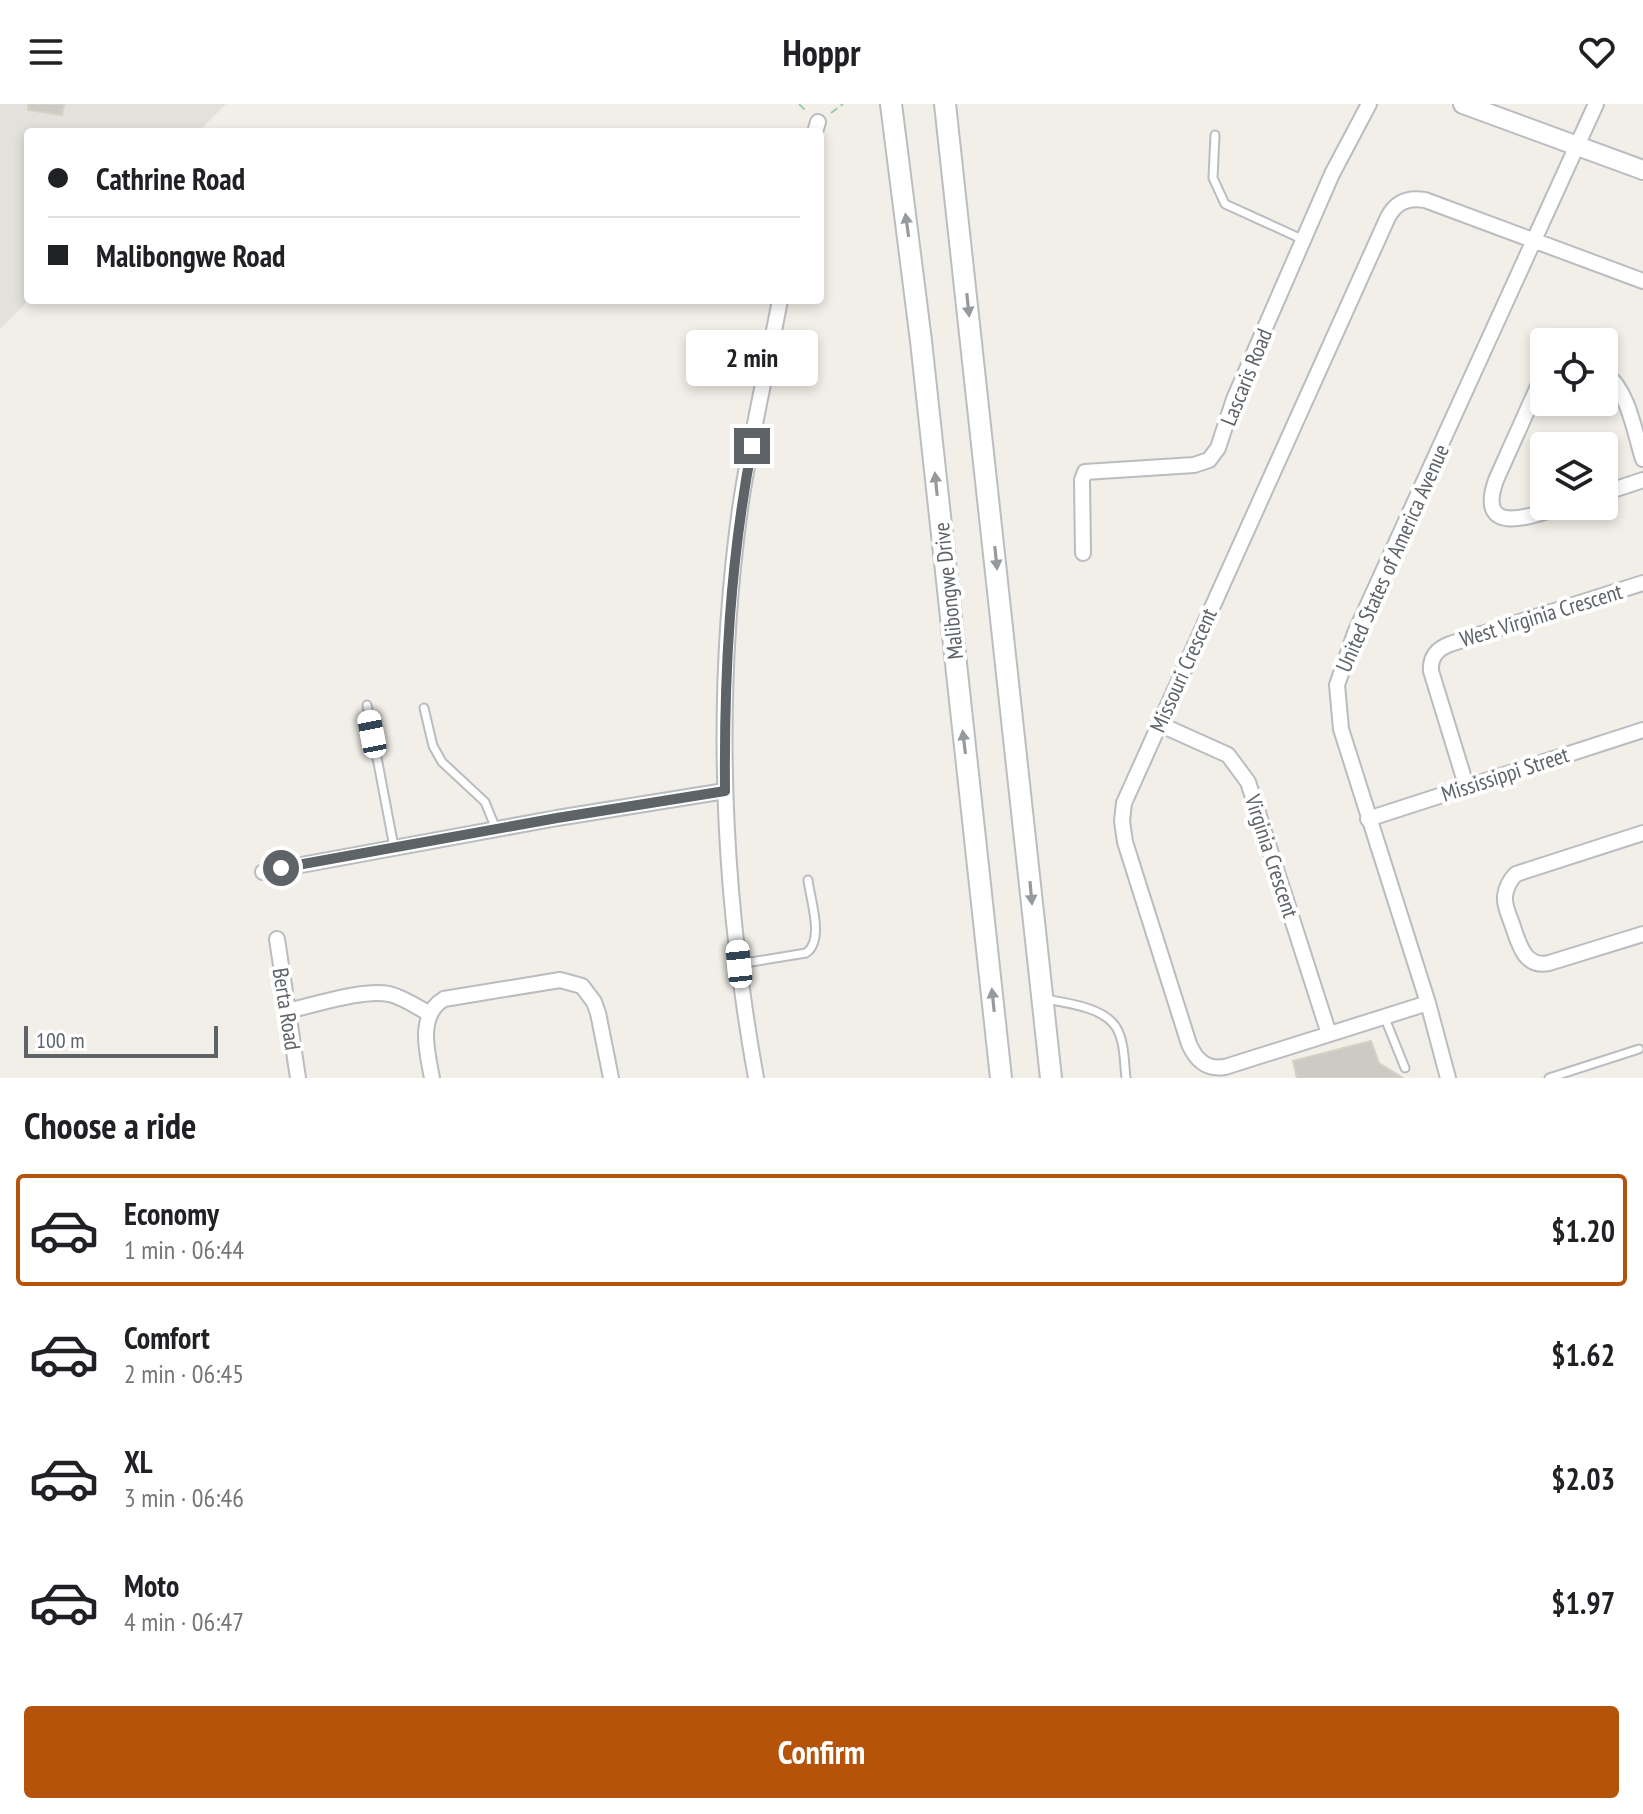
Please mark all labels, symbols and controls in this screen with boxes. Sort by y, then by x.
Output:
text: Hoppr [783,29,860,76]
icon: menu [24,30,68,74]
icon: heart [1575,30,1619,74]
text: Cathrine Road [96,159,245,198]
one-way arrow [900,212,913,237]
text: Malibongwe Road [96,236,285,275]
one-way arrow [961,293,974,318]
street label: Lascaris Road [1214,324,1278,430]
map controls [1530,328,1618,520]
button: locate [1530,328,1618,416]
callout: 2 min [686,330,818,386]
text: 2 min [726,341,778,374]
route end [734,428,770,464]
button: layers [1530,432,1618,520]
street label: United States of America Avenue [1329,440,1455,676]
one-way arrow [930,471,943,496]
street label: Malibongwe Drive [927,521,969,661]
one-way arrow [989,546,1002,571]
street label: West Virginia Crescent [1456,577,1626,653]
street label: Missouri Crescent [1143,604,1223,736]
car [356,708,388,760]
one-way arrow [958,729,971,754]
street label: Mississippi Street [1438,740,1572,808]
street label: Virginia Crescent [1239,790,1305,921]
route start [263,850,299,886]
one-way arrow [1025,881,1038,906]
car [725,939,753,989]
street label: Berta Road [267,966,307,1052]
one-way arrow [986,988,999,1013]
scale bar [24,1022,218,1058]
text: 100 m [36,1026,85,1054]
text: Choose a ride [24,1102,196,1149]
icon: car [28,1194,100,1266]
text: Economy [124,1194,219,1233]
text: $1.20 [1551,1211,1615,1250]
text: 1 min · 06:44 [124,1233,244,1266]
icon: car [28,1318,100,1390]
text: Comfort [124,1318,210,1357]
text: $1.62 [1551,1335,1615,1374]
text: 2 min · 06:45 [124,1357,244,1390]
icon: car [28,1442,100,1514]
text: XL [124,1442,153,1481]
text: $2.03 [1551,1459,1615,1498]
text: 3 min · 06:46 [124,1481,244,1514]
icon: car [28,1566,100,1638]
text: Moto [124,1566,179,1605]
text: $1.97 [1551,1583,1615,1622]
text: 4 min · 06:47 [124,1605,244,1638]
button: Confirm [24,1706,1619,1798]

